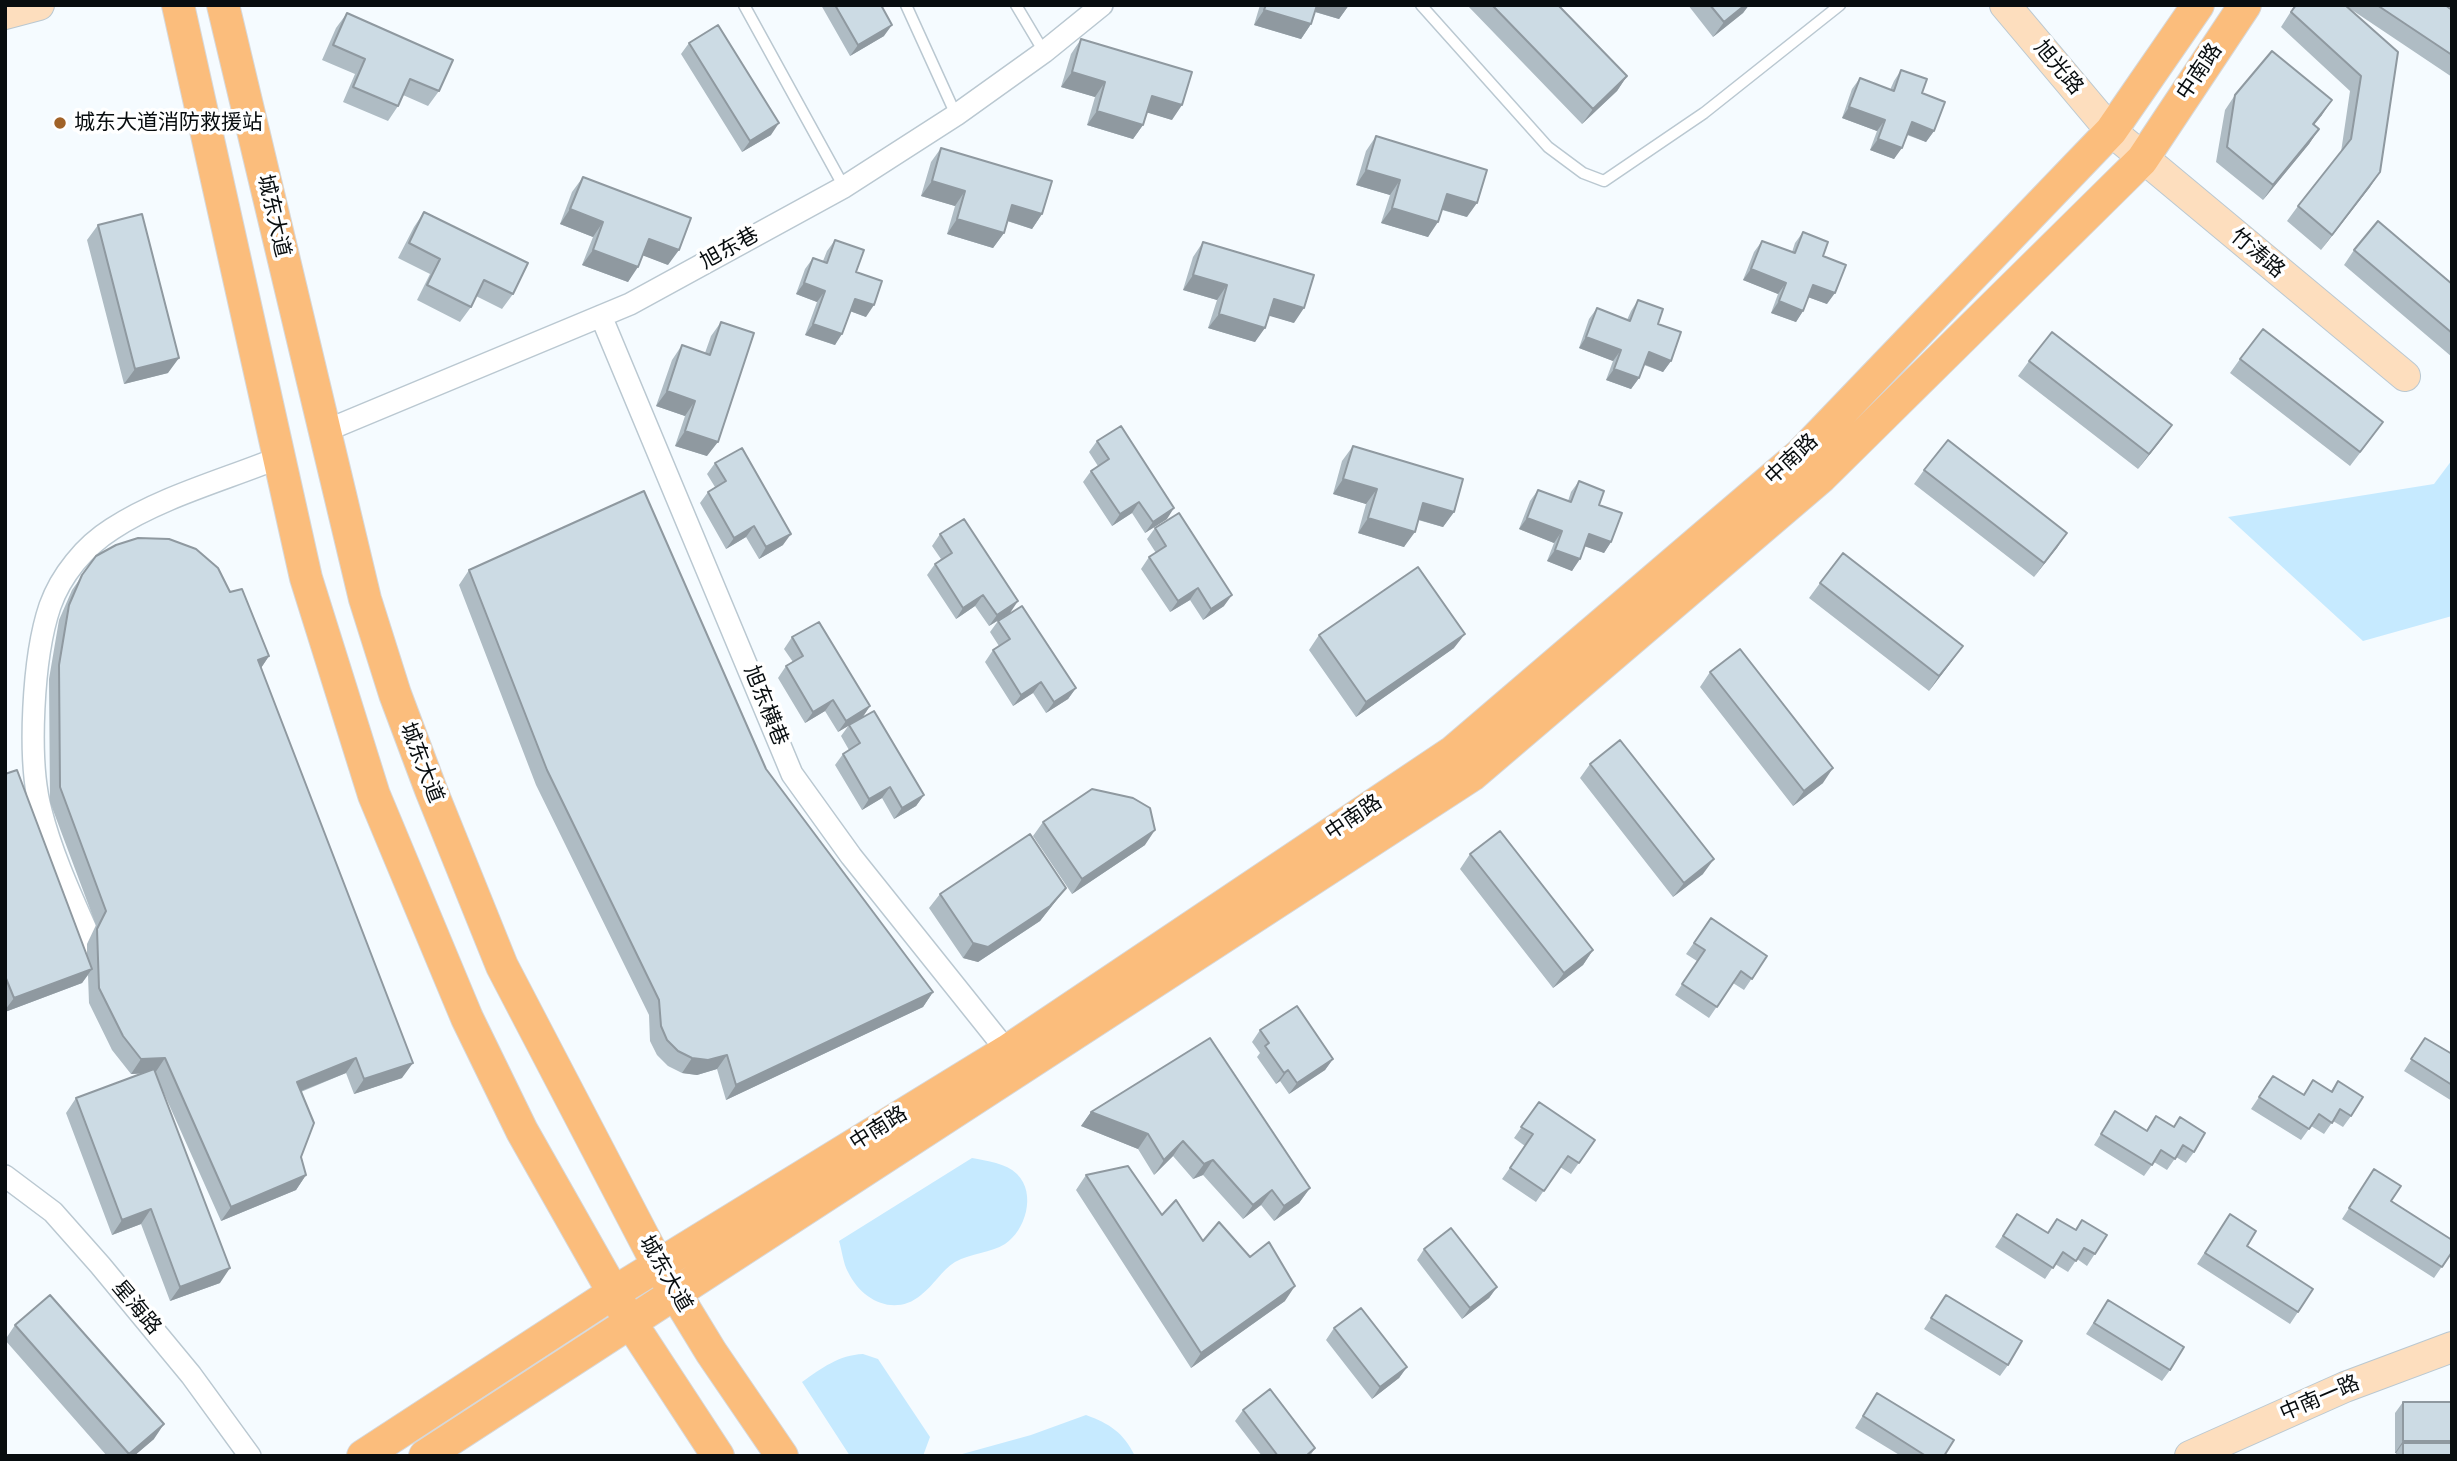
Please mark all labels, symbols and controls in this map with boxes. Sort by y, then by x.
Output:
street label: 旭光路 [2028,36,2088,100]
street label: 中南路 [2172,39,2228,105]
place label: 城东大道消防救援站 [74,110,263,136]
marker: 城东大道消防救援站 [52,115,68,131]
street label: 城东大道 [251,172,295,260]
street label: 旭东巷 [696,223,764,275]
street label: 竹涛路 [2225,224,2289,284]
street label: 中南路 [1760,429,1824,491]
street label: 旭东横巷 [738,662,792,750]
street label: 城东大道 [394,719,448,807]
street label: 中南路 [1321,790,1387,846]
street label: 中南路 [846,1102,912,1156]
street label: 城东大道 [633,1231,697,1317]
street label: 星海路 [106,1276,166,1340]
street label: 中南一路 [2276,1371,2364,1427]

